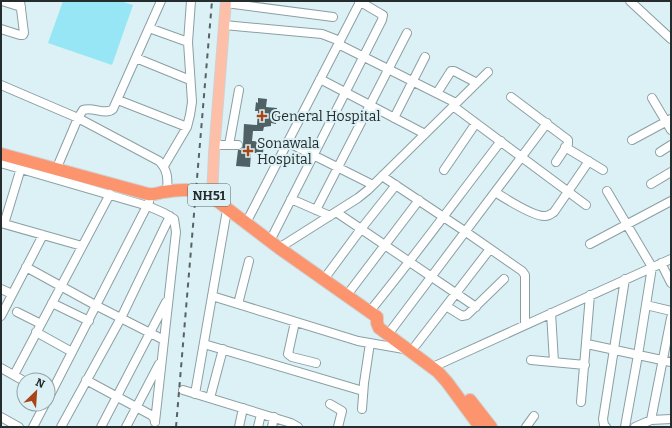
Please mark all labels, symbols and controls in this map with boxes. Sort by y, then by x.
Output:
place label: General Hospital [271,108,380,125]
marker: General Hospital [256,110,268,122]
place label: Sonawala Hospital [257,135,320,168]
marker: Sonawala Hospital [242,145,254,157]
road number: NH51 [188,184,230,206]
north arrow [16,372,56,412]
text: N [33,376,47,391]

